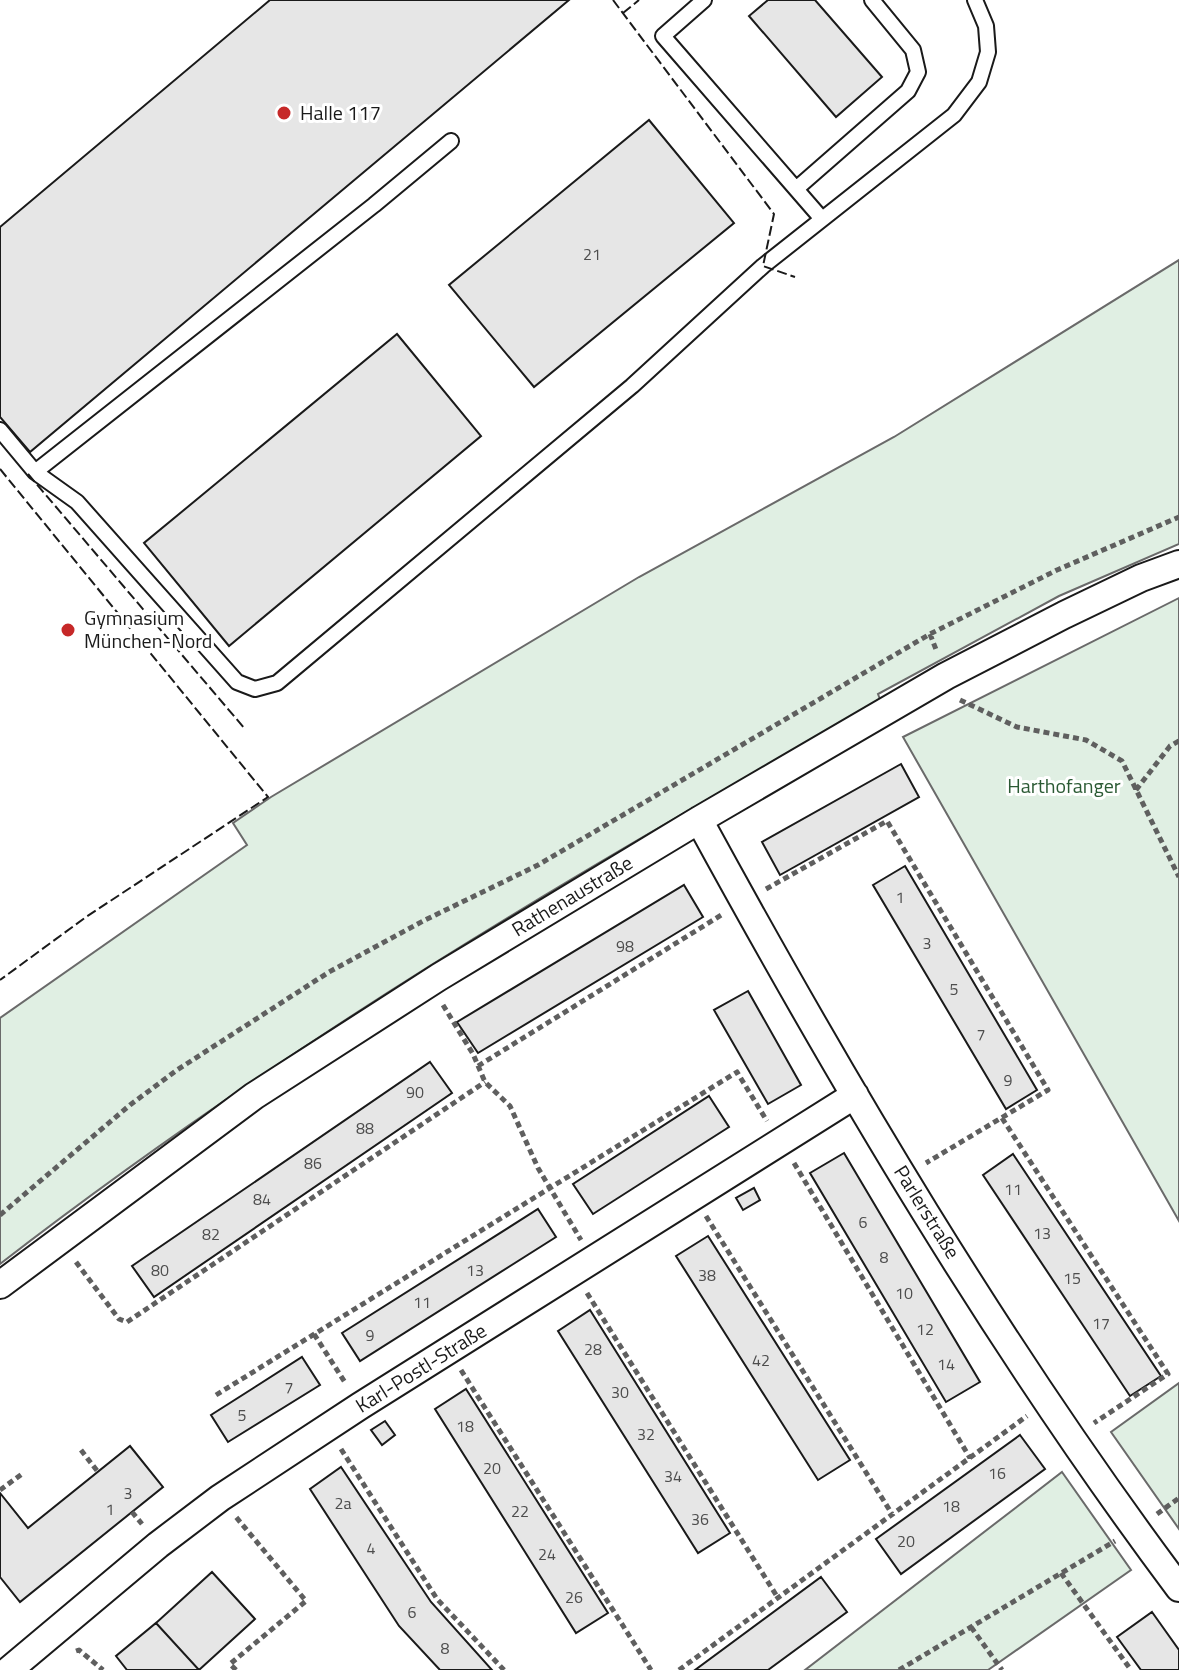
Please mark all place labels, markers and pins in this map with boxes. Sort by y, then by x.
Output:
place label: Halle 117 [300,97,381,128]
marker: Halle 117 [275,104,293,122]
place label: Gymnasium München-Nord [84,602,212,656]
marker: Gymnasium München-Nord [59,621,77,639]

